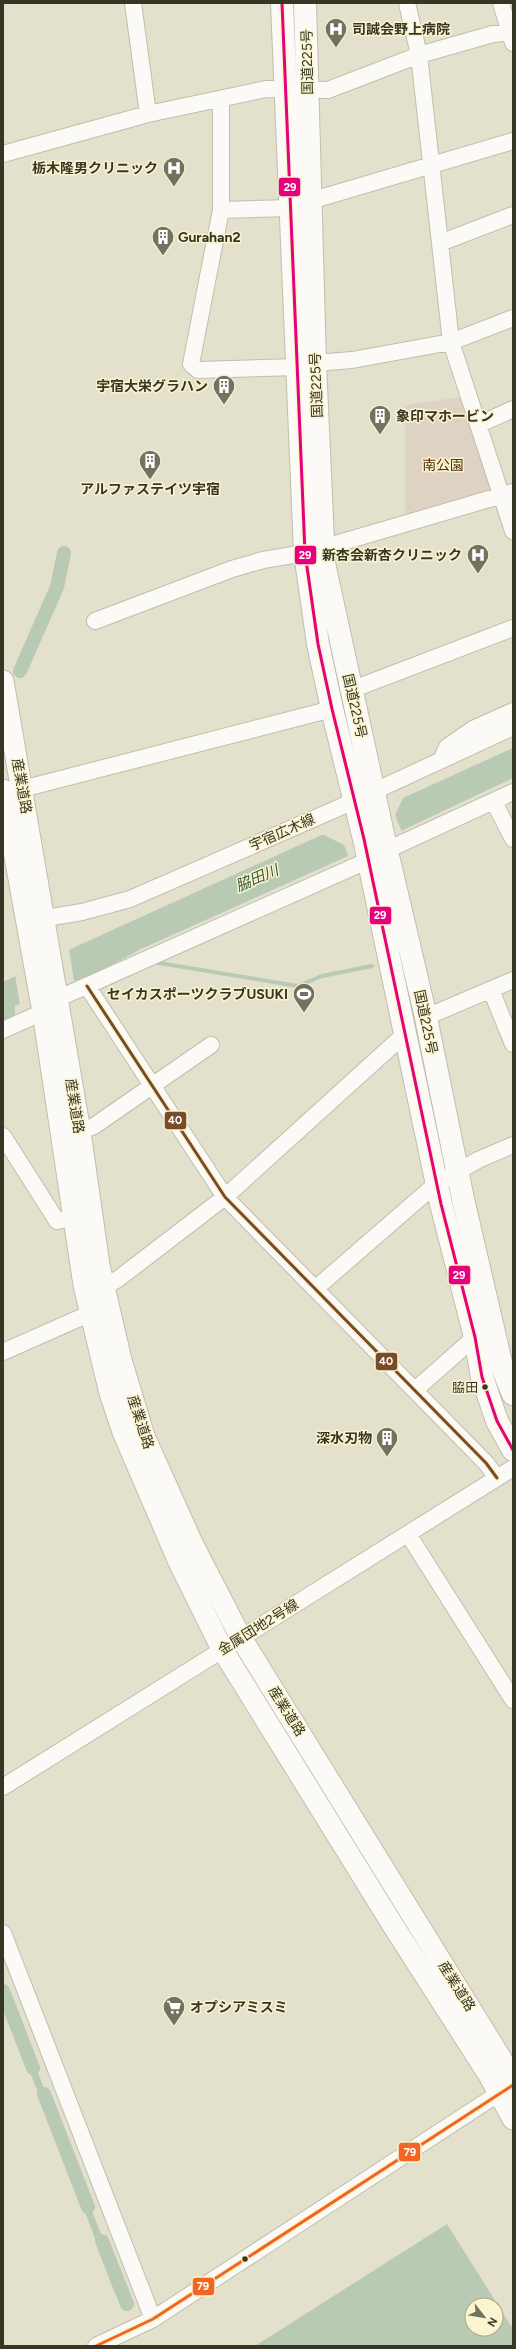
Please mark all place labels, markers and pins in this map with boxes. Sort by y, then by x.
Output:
hospital icon: 司誠会野上病院 [323,16,349,49]
place label: 司誠会野上病院 [352,21,450,38]
hospital icon: 栃木隆男クリニック [161,155,187,188]
place label: 栃木隆男クリニック [32,160,158,177]
building icon: Gurahan2 [150,224,176,257]
place label: Gurahan2 [178,229,241,246]
building icon: 宇宿大栄グラハン [211,373,237,406]
place label: 宇宿大栄グラハン [96,378,208,395]
building icon: 象印マホービン [367,403,393,436]
place label: 象印マホービン [396,408,494,425]
building icon: アルファステイツ宇宿 [137,448,163,481]
place label: アルファステイツ宇宿 [80,481,220,498]
hospital icon: 新杏会新杏クリニック [465,542,491,575]
place label: 新杏会新杏クリニック [322,547,462,564]
sports icon: セイカスポーツクラブUSUKI [291,981,317,1014]
place label: セイカスポーツクラブUSUKI [107,986,288,1003]
place label: 脇田 [452,1380,478,1395]
marker: 脇田 [480,1382,490,1392]
building icon: 深水刃物 [374,1425,400,1458]
place label: 深水刃物 [316,1430,372,1447]
supermarket icon: オプシアミスミ [161,1994,187,2027]
place label: オプシアミスミ [190,1999,288,2016]
unlabelled marker [240,2254,250,2264]

